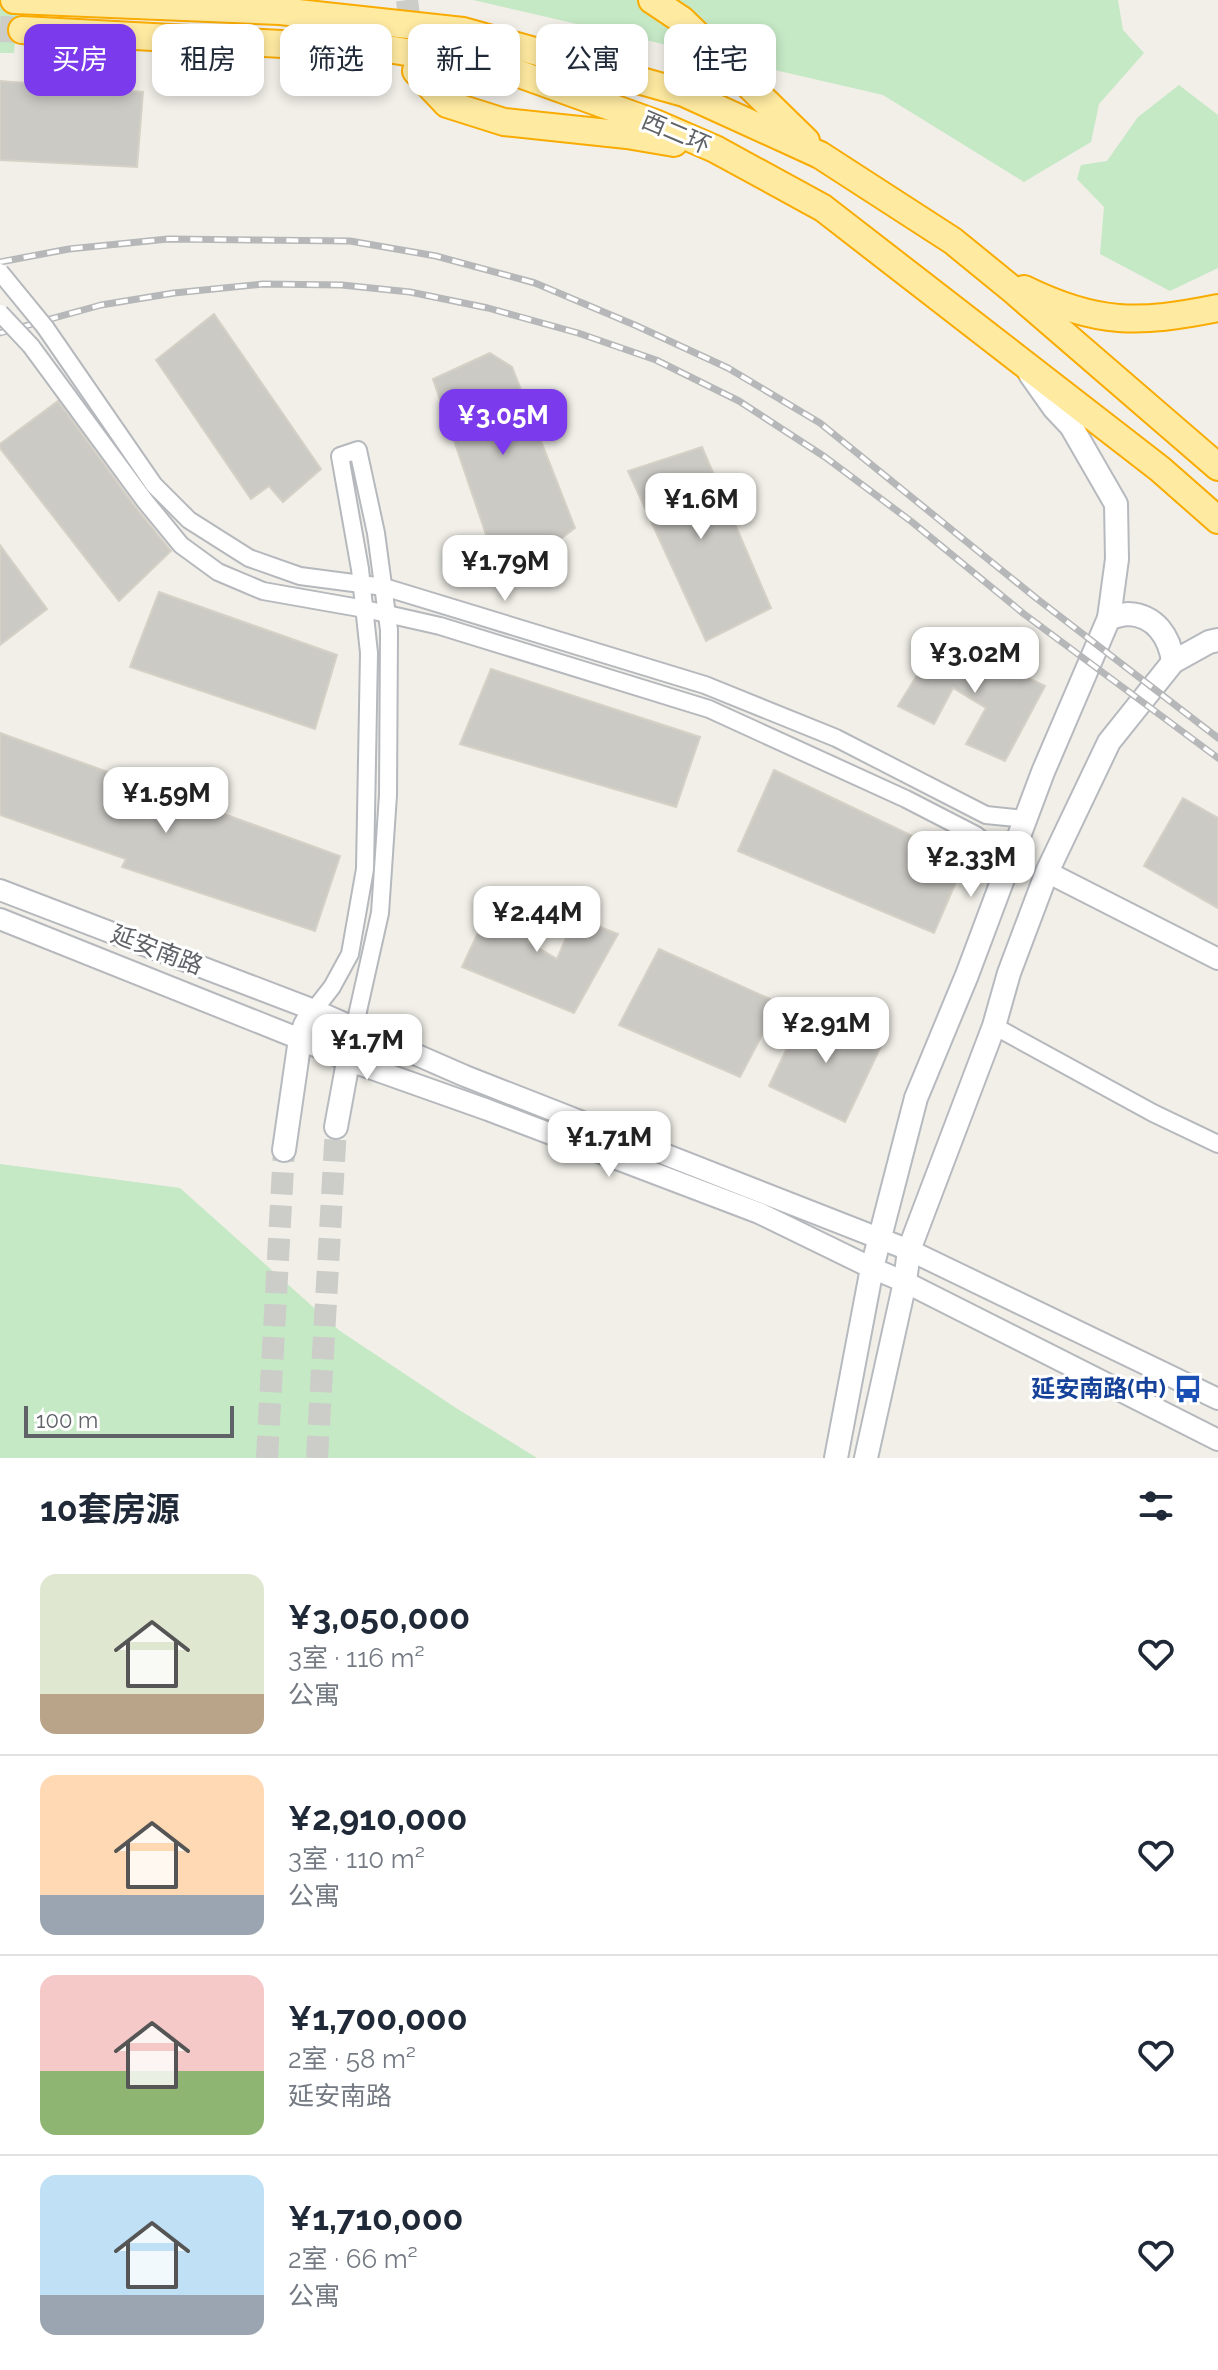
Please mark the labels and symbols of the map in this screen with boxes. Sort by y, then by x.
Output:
street label: 西二环 [637,105,715,160]
pin: ¥3.05M [438,389,568,457]
pin: ¥1.6M [645,473,757,541]
pin: ¥1.79M [440,535,570,603]
pin: ¥3.02M [910,627,1040,695]
pin: ¥1.59M [101,767,231,835]
pin: ¥2.33M [906,831,1036,899]
pin: ¥2.44M [472,886,602,954]
street label: 延安南路 [107,919,207,980]
pin: ¥2.91M [761,997,891,1065]
pin: ¥1.7M [311,1014,423,1082]
pin: ¥1.71M [544,1111,674,1179]
place label: 延安南路(中) [1031,1374,1166,1403]
bus stop icon: 延安南路(中) [1173,1374,1203,1404]
scale bar [24,1402,234,1438]

